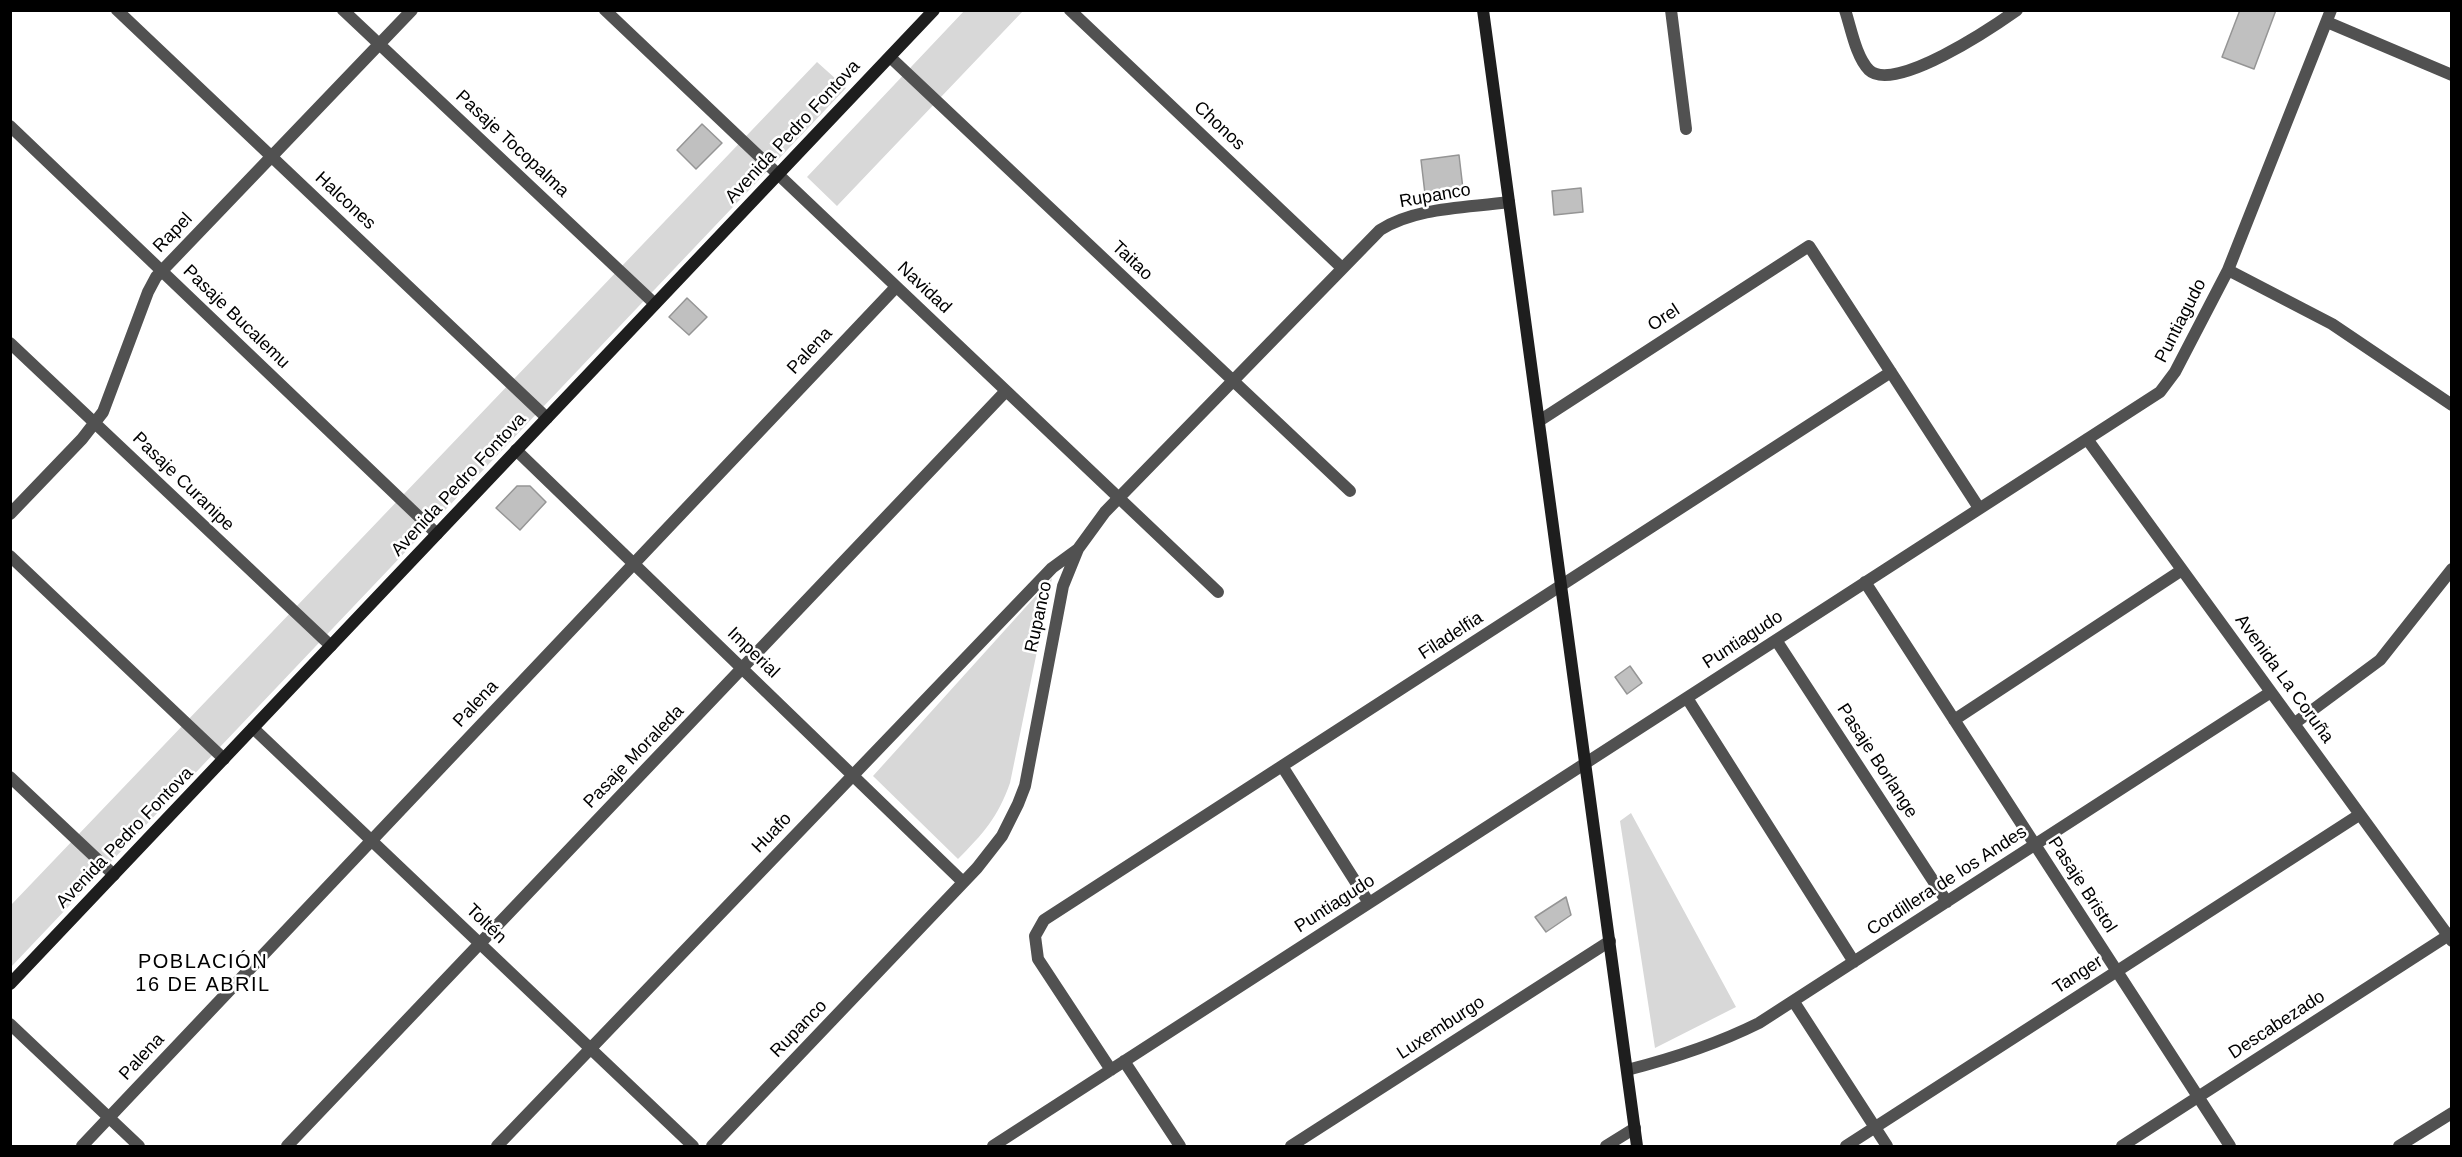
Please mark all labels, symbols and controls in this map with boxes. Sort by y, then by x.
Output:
street label: Avenida Pedro Fontova [721,56,865,208]
street label: Pasaje Tocopalma [451,86,573,202]
street label: Chonos [1189,97,1249,155]
street label: Halcones [310,168,380,234]
street label: Rupanco [1398,179,1472,213]
street label: Rapel [149,209,197,257]
street label: Taitao [1107,237,1157,285]
street label: Navidad [892,258,956,318]
street label: Pasaje Bucalemu [178,261,294,373]
street label: Puntiagudo [2151,276,2211,366]
street label: Orel [1644,300,1684,336]
street label: Palena [783,323,837,379]
street label: Avenida Pedro Fontova [387,409,531,561]
street label: Pasaje Curanipe [128,428,238,536]
street label: Rupanco [1021,580,1057,654]
street label: Puntiagudo [1699,606,1787,674]
street label: Filadelfia [1415,607,1487,665]
street label: Avenida La Coruña [2230,610,2338,748]
street label: Imperial [722,623,784,683]
street label: Palena [449,676,503,732]
street label: Pasaje Borlange [1832,700,1922,822]
street label: Pasaje Moraleda [579,701,689,813]
street label: Avenida Pedro Fontova [52,763,198,913]
street label: Huafo [748,808,796,858]
street label: Cordillera de los Andes [1863,821,2031,941]
street label: Pasaje Bristol [2043,833,2121,937]
street label: Puntiagudo [1291,870,1379,938]
street label: Toltén [461,900,511,948]
district label: POBLACIÓN 16 DE ABRIL [135,950,271,997]
street label: Tanger [2049,951,2107,999]
street label: Descabezado [2225,986,2329,1064]
street label: Luxemburgo [1393,992,1489,1064]
street label: Rupanco [766,996,832,1062]
street label: Palena [115,1029,169,1085]

